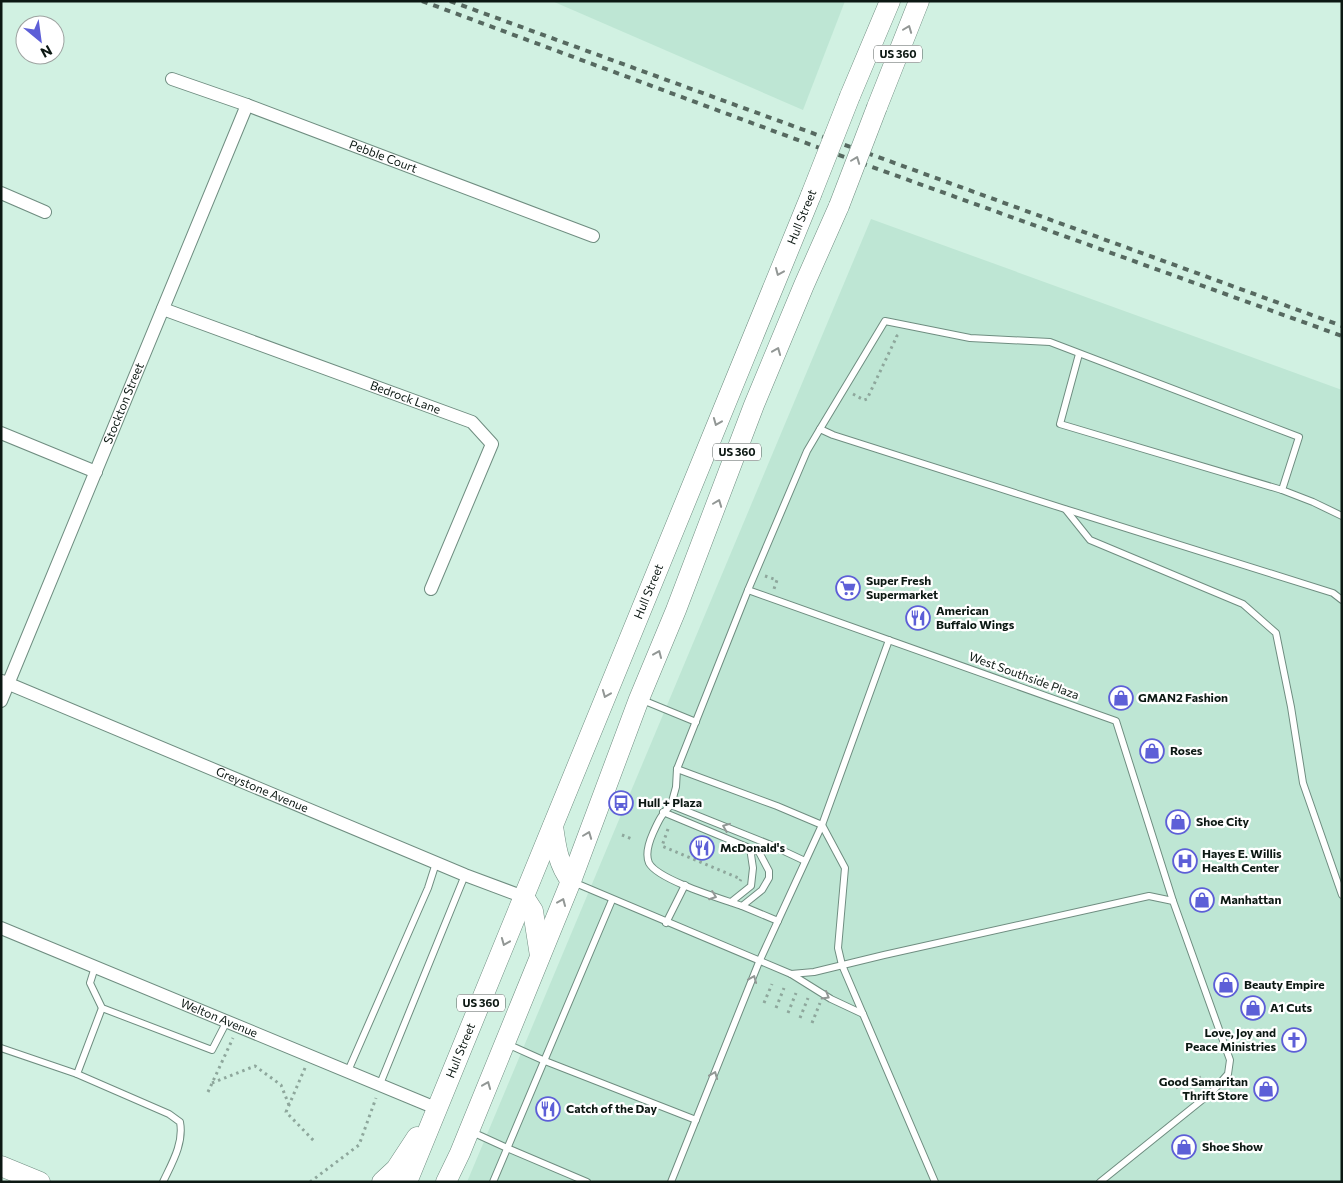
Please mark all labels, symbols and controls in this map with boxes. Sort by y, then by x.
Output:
north arrow [15,15,65,65]
one-way arrow [902,25,912,34]
text: N [38,42,55,62]
road number: US 360 [874,46,922,62]
street label: Pebble Court [348,136,419,175]
one-way arrow [851,157,861,165]
street label: Hull Street [784,187,818,246]
one-way arrow [775,267,786,276]
one-way arrow [770,347,781,356]
street label: Stockton Street [100,360,146,446]
street label: Bedrock Lane [369,377,443,416]
one-way arrow [713,418,723,426]
road number: US 360 [713,444,761,461]
one-way arrow [711,499,722,508]
street label: Hull Street [630,562,665,621]
place label: Super Fresh Supermarket [866,573,938,601]
supermarket icon: Super Fresh Supermarket [835,575,861,601]
place label: American Buffalo Wings [936,603,1015,631]
restaurant icon: American Buffalo Wings [905,605,931,631]
street label: West Southside Plaza [967,649,1081,702]
one-way arrow [652,650,662,659]
shop icon: GMAN2 Fashion [1108,685,1134,711]
one-way arrow [602,689,612,698]
place label: GMAN2 Fashion [1138,690,1228,704]
shop icon: Roses [1139,738,1165,764]
place label: Roses [1170,743,1203,757]
street label: Greystone Avenue [214,764,311,815]
bus stop icon: Hull + Plaza [608,790,634,816]
place label: Hull + Plaza [638,795,702,809]
shop icon: Shoe City [1165,809,1191,835]
place label: Shoe City [1196,814,1250,828]
one-way arrow [722,823,731,833]
one-way arrow [582,832,592,840]
restaurant icon: McDonald's [689,835,715,861]
place label: McDonald's [720,840,786,854]
place label: Hayes E. Willis Health Center [1202,846,1282,874]
hospital icon: Hayes E. Willis Health Center [1172,848,1198,874]
shop icon: Manhattan [1189,887,1215,913]
one-way arrow [709,890,717,900]
place label: Manhattan [1220,892,1281,906]
one-way arrow [556,898,566,907]
one-way arrow [501,937,512,946]
shop icon: Beauty Empire [1213,972,1239,998]
one-way arrow [746,975,757,984]
place label: Beauty Empire [1244,977,1325,991]
one-way arrow [821,990,830,1000]
road number: US 360 [457,994,505,1011]
street label: Welton Avenue [179,995,260,1040]
shop icon: A1 Cuts [1240,995,1266,1021]
place label: A1 Cuts [1270,1000,1312,1014]
street label: Hull Street [442,1021,477,1080]
place label: Love, Joy and Peace Ministries [1185,1025,1276,1053]
church icon: Love, Joy and Peace Ministries [1281,1027,1307,1053]
one-way arrow [708,1071,718,1080]
place label: Good Samaritan Thrift Store [1159,1074,1248,1102]
shop icon: Good Samaritan Thrift Store [1253,1076,1279,1102]
one-way arrow [481,1081,491,1090]
restaurant icon: Catch of the Day [535,1096,561,1122]
place label: Catch of the Day [566,1101,658,1115]
shop icon: Shoe Show [1171,1134,1197,1160]
place label: Shoe Show [1202,1139,1263,1153]

